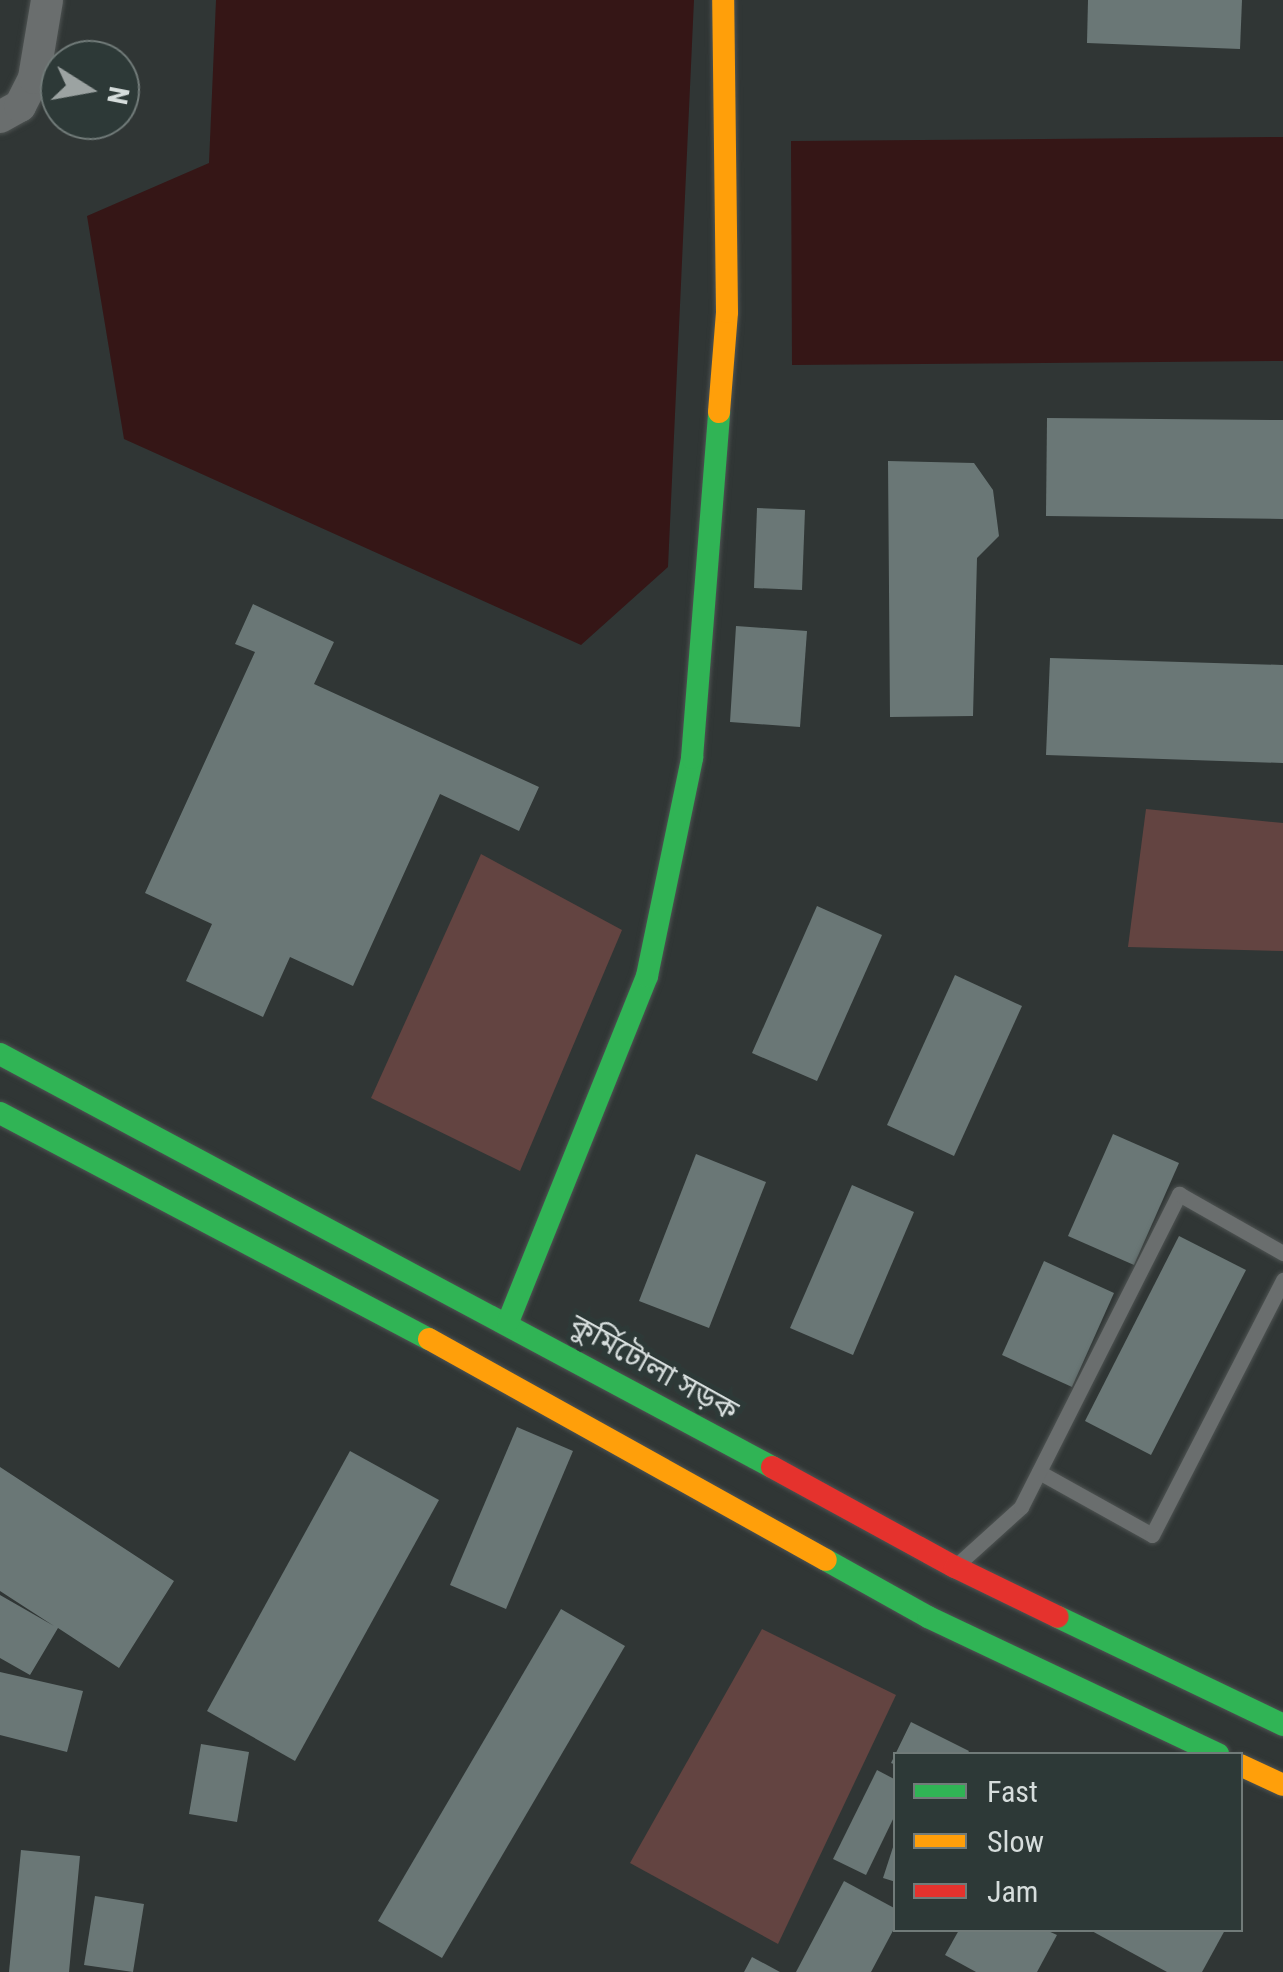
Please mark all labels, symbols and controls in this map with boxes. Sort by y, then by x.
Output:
north arrow [40,40,140,140]
text: N [100,84,136,107]
street label: কুর্মিটোলা সড়ক [564,1307,744,1429]
legend [893,1752,1243,1932]
text: Fast [987,1774,1038,1809]
text: Slow [987,1824,1044,1859]
text: Jam [987,1874,1038,1909]

